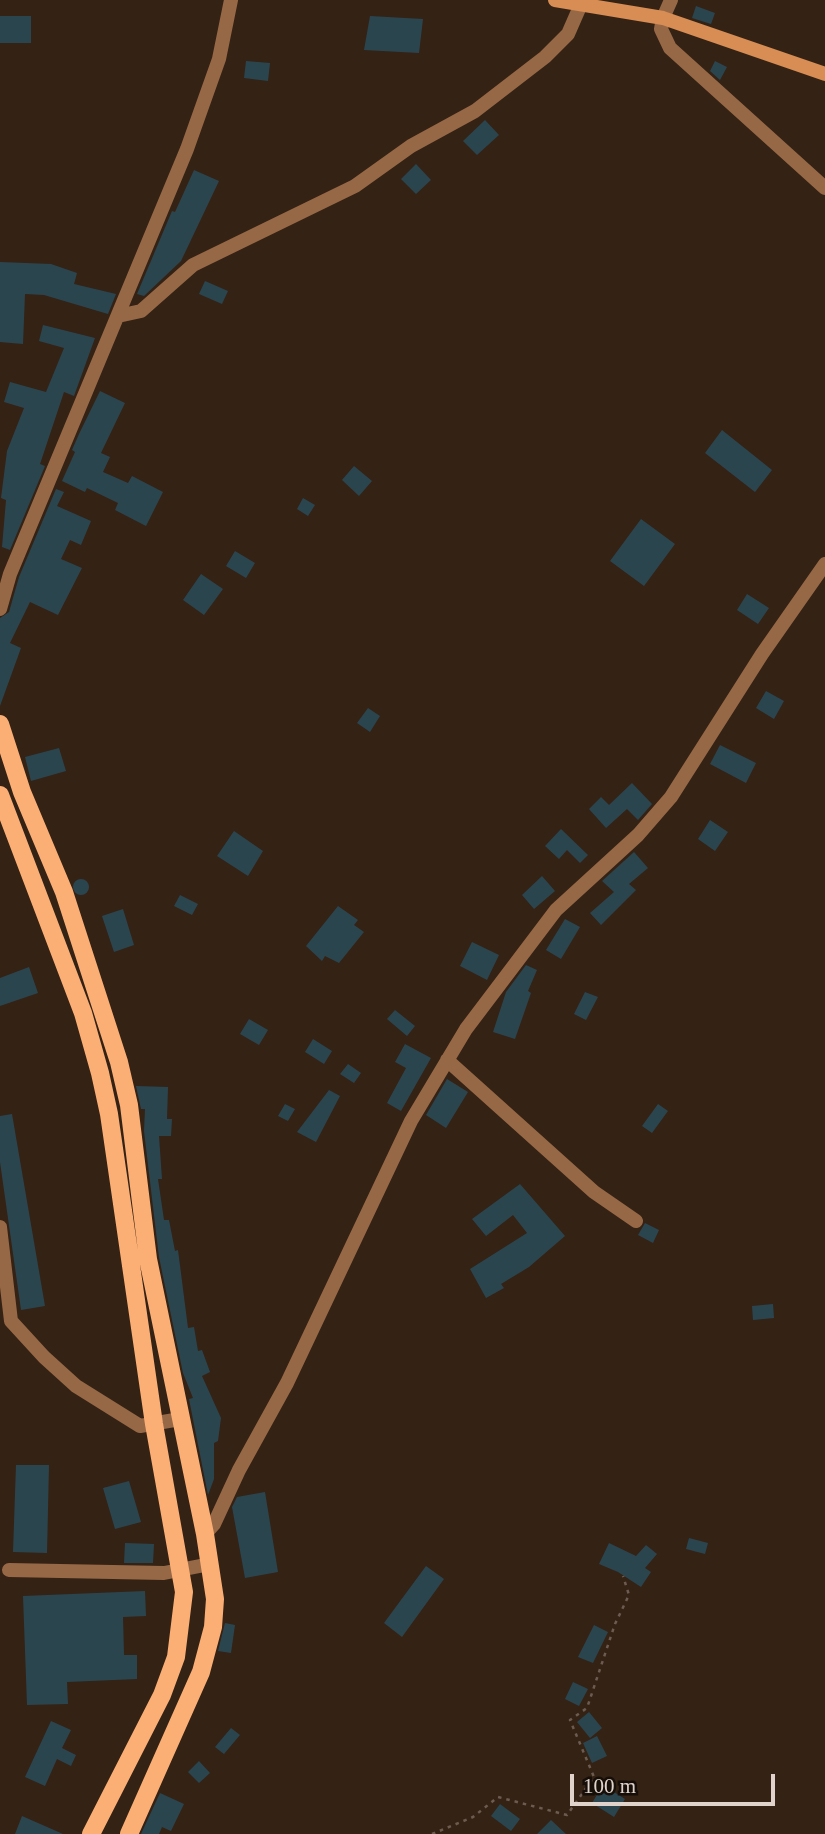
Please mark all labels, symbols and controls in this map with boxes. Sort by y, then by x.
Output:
scale bar [573,1760,778,1804]
text: 100 m [583,1774,636,1798]

